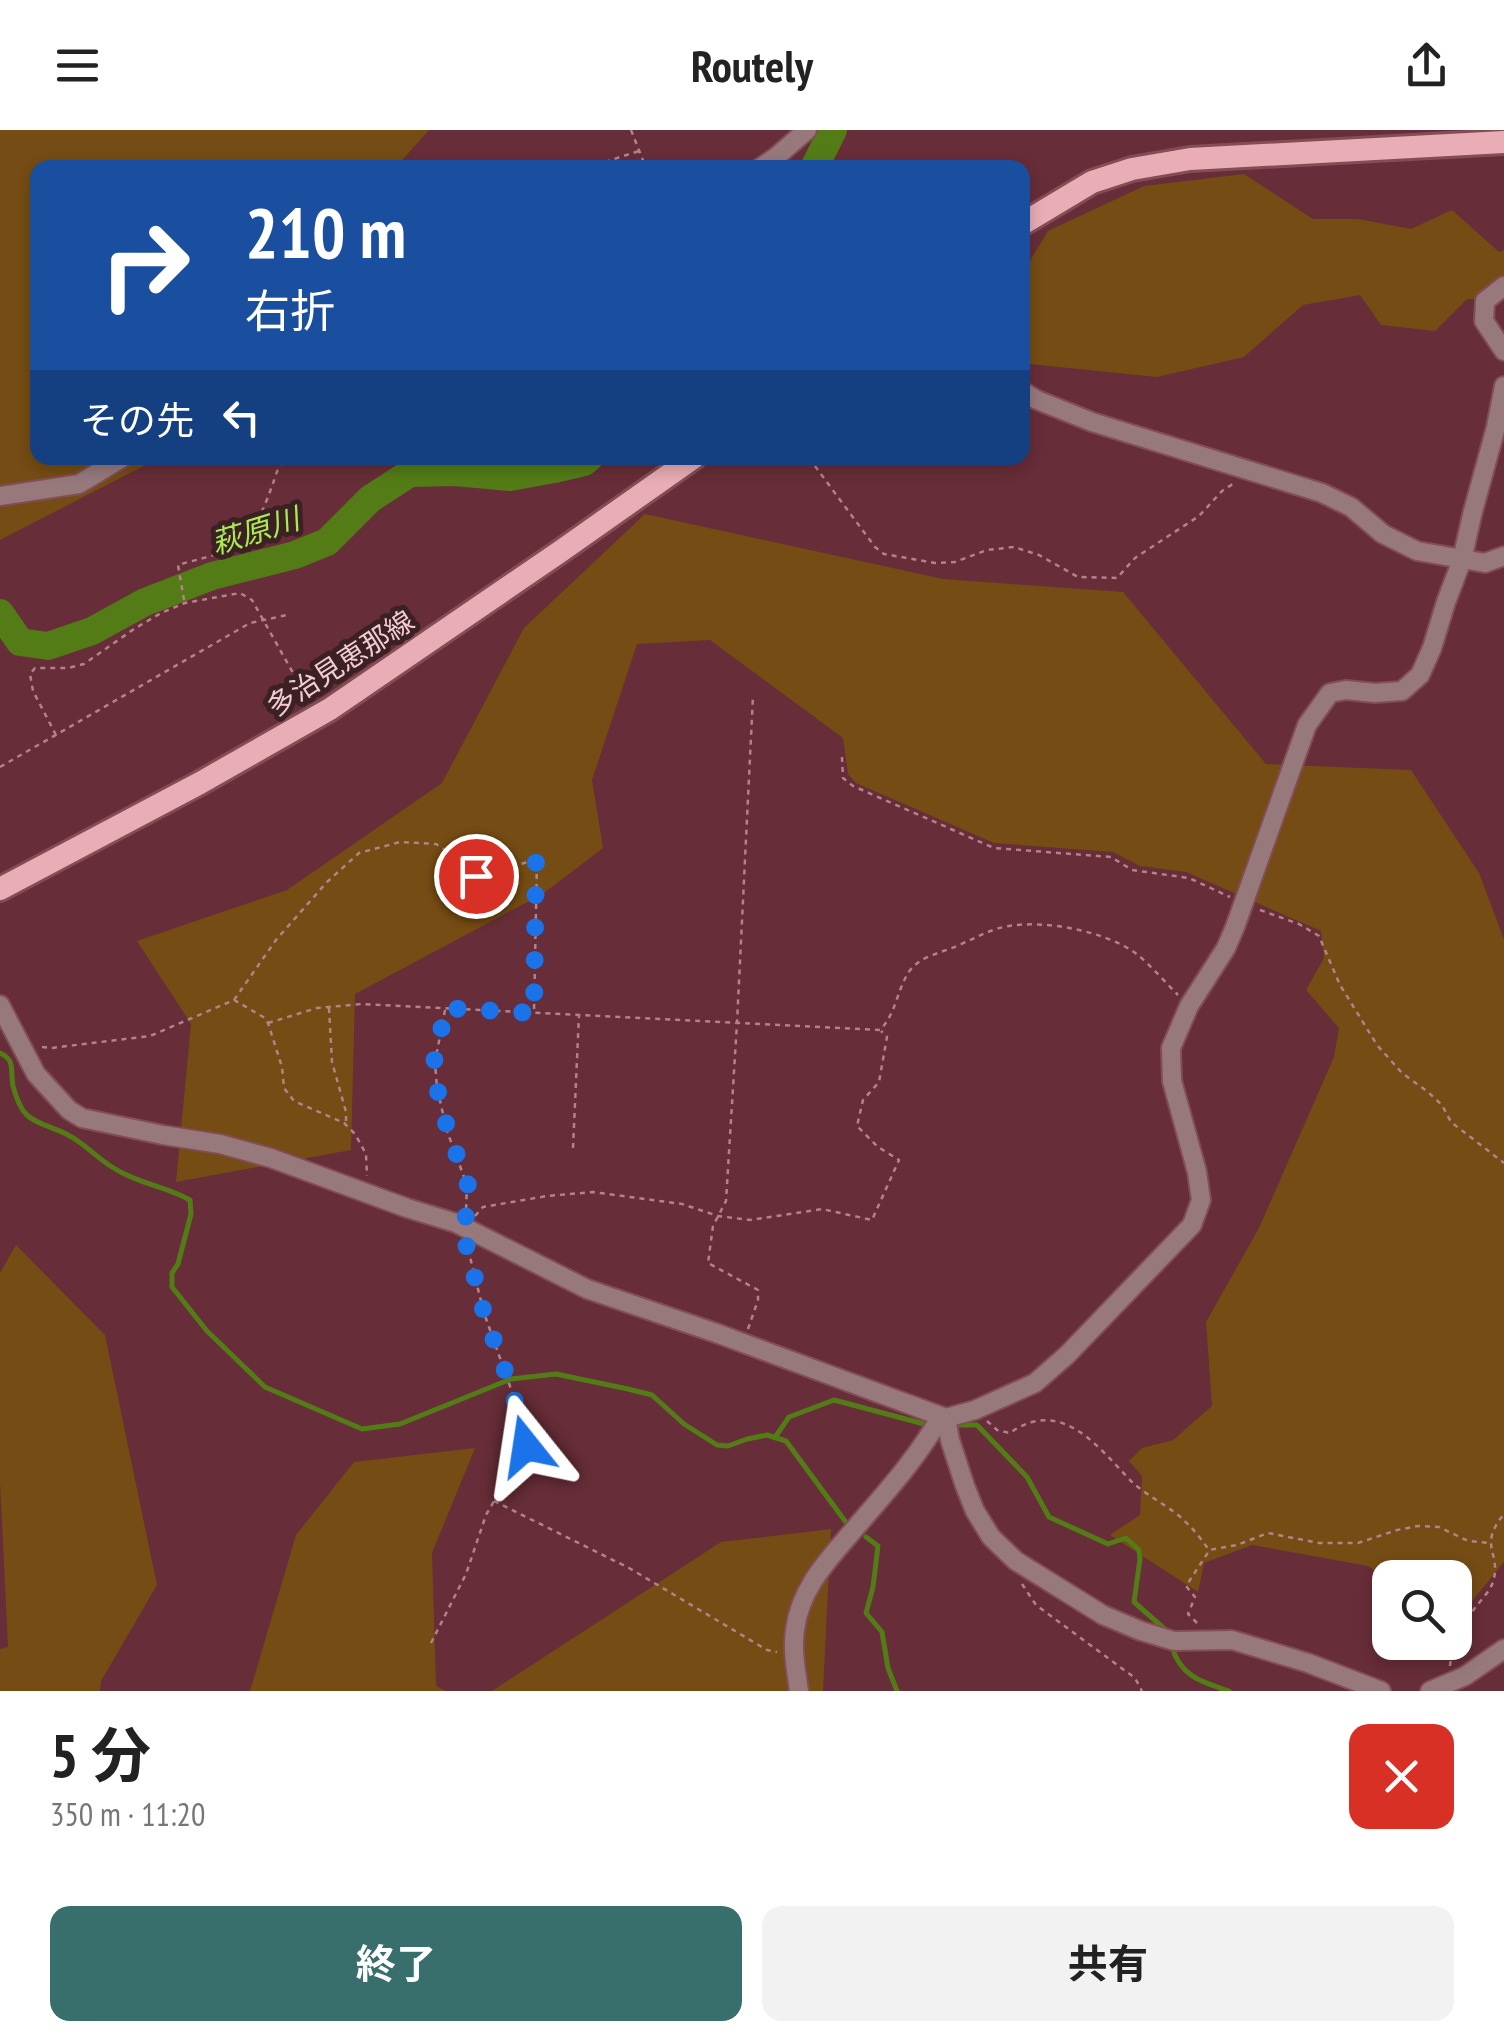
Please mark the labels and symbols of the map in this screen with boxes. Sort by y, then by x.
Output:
water label: 萩原川 [206,497,307,562]
street label: 多治見恵那線 [259,602,421,724]
pin [434,834,519,919]
position arrow [474,1394,578,1498]

